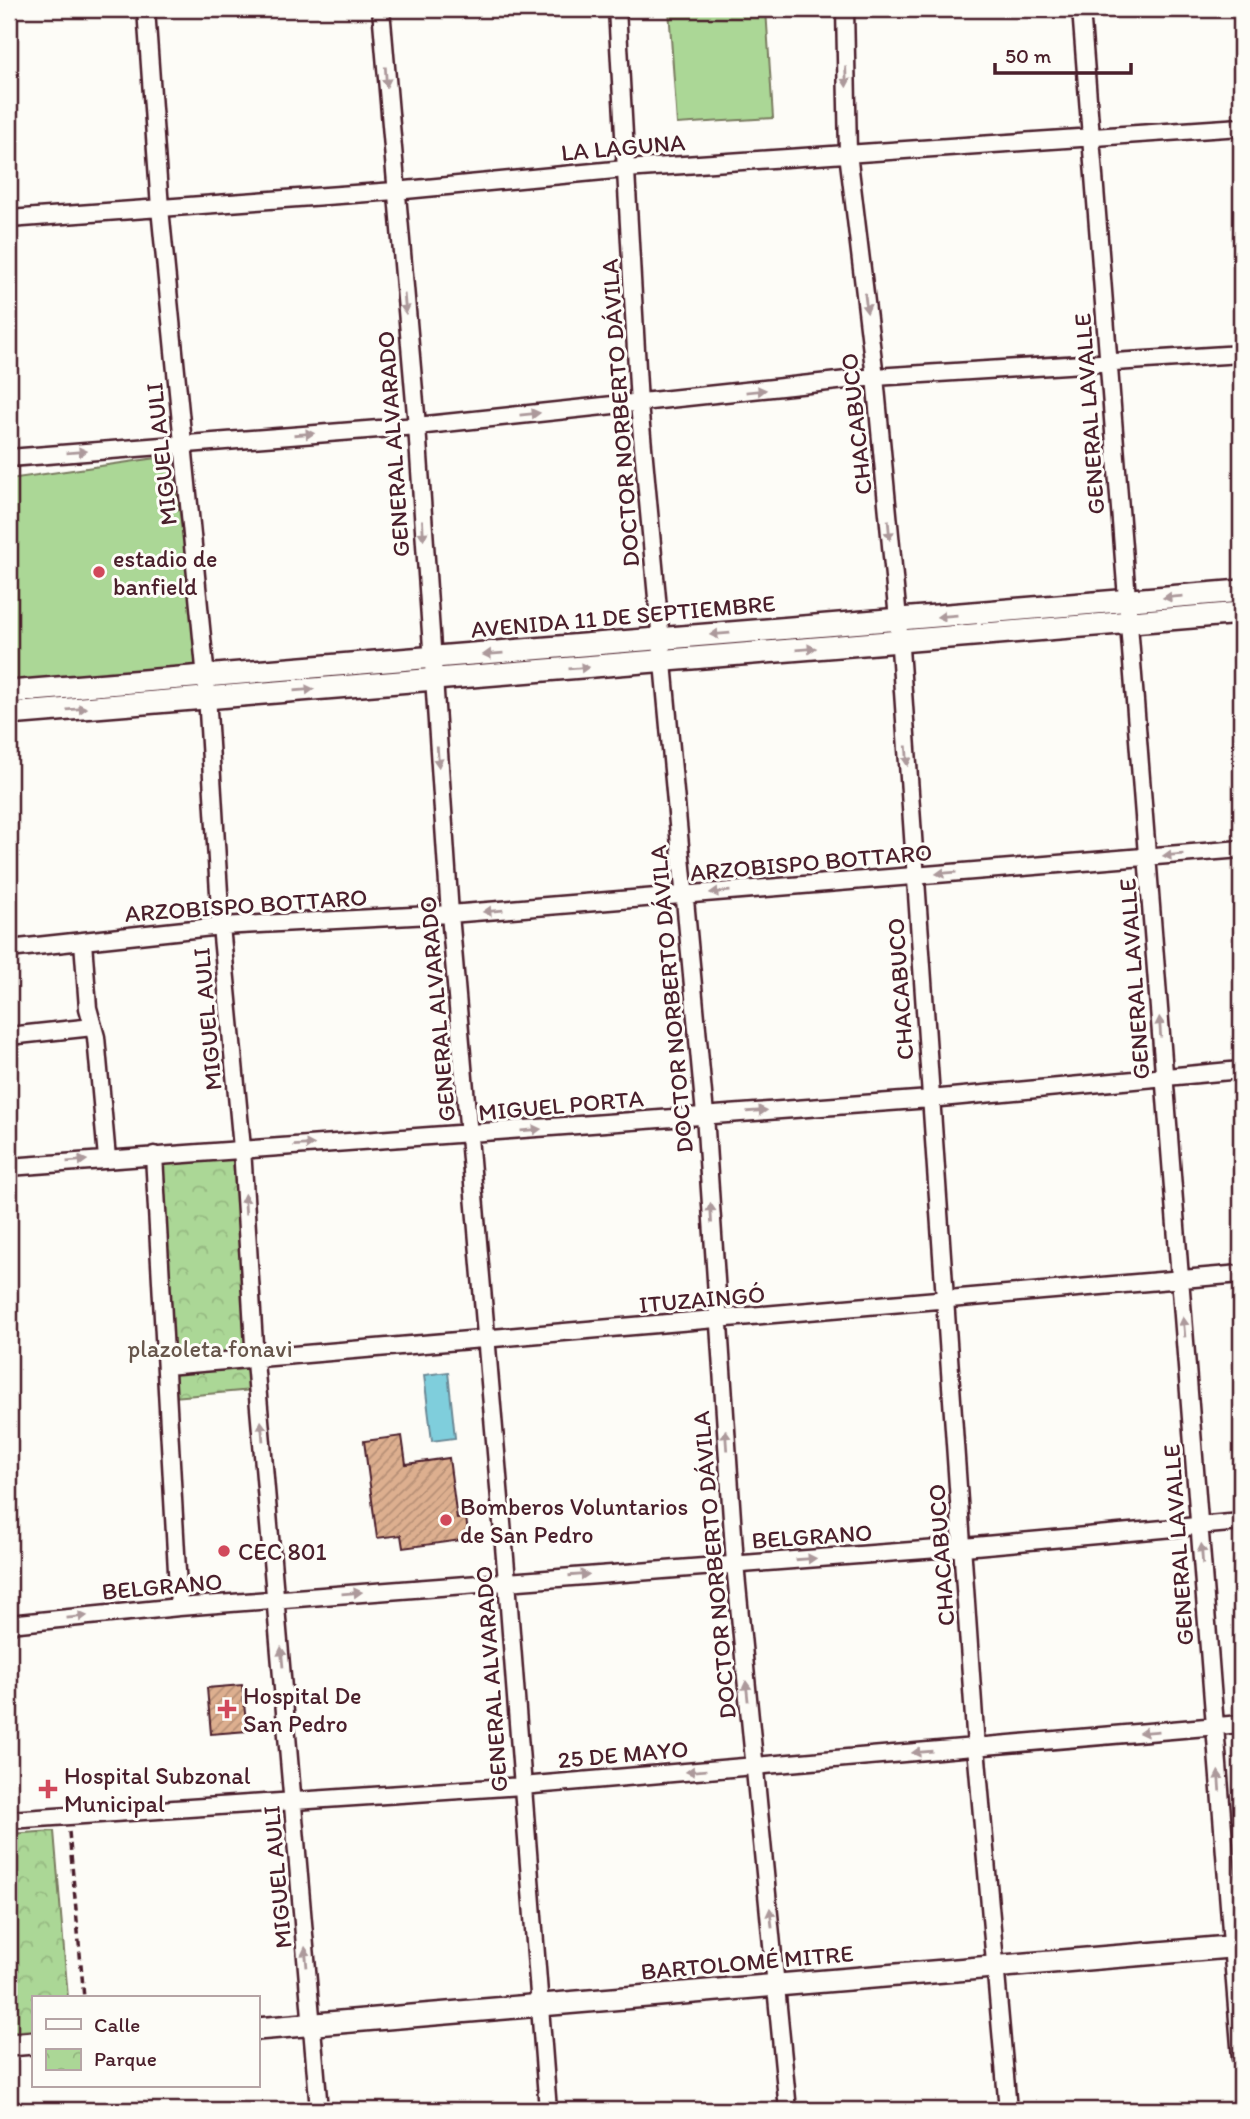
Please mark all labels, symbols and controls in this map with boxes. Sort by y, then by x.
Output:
scale bar [995,32,1131,76]
text: 50 m [1005,43,1052,68]
one-way arrow [381,66,392,88]
one-way arrow [841,66,852,88]
street label: LA LAGUNA [560,127,686,167]
street label: DOCTOR NORBERTO DÁVILA [595,258,645,568]
one-way arrow [400,293,411,315]
one-way arrow [861,293,872,315]
street label: GENERAL LAVALLE [1068,312,1110,516]
street label: GENERAL ALVARADO [371,330,415,558]
street label: CHACABUCO [834,352,878,496]
street label: MIGUEL AULI [139,381,183,527]
one-way arrow [746,385,768,396]
one-way arrow [519,409,541,420]
one-way arrow [293,428,315,439]
one-way arrow [66,446,88,457]
one-way arrow [884,519,895,541]
one-way arrow [418,520,429,542]
place label: estadio de banfield [113,544,217,601]
marker: estadio de banfield [91,564,107,580]
street label: AVENIDA 11 DE SEPTIEMBRE [469,588,777,644]
one-way arrow [1162,592,1184,603]
one-way arrow [935,610,957,621]
one-way arrow [709,629,731,640]
one-way arrow [795,643,817,654]
one-way arrow [482,649,504,660]
one-way arrow [568,662,590,673]
one-way arrow [293,684,315,695]
one-way arrow [66,703,88,714]
one-way arrow [433,746,444,768]
one-way arrow [902,746,913,768]
street label: ARZOBISPO BOTTARO [689,837,933,887]
street label: DOCTOR NORBERTO DÁVILA [643,844,699,1154]
one-way arrow [1162,850,1184,861]
one-way arrow [935,868,957,879]
street label: GENERAL LAVALLE [1113,877,1155,1081]
street label: ARZOBISPO BOTTARO [124,882,368,928]
one-way arrow [709,887,731,898]
street label: GENERAL ALVARADO [413,895,461,1123]
one-way arrow [482,906,504,917]
street label: CHACABUCO [881,917,919,1061]
street label: MIGUEL AULI [186,946,228,1092]
one-way arrow [1155,1016,1166,1038]
street label: MIGUEL PORTA [477,1083,645,1127]
one-way arrow [747,1106,769,1117]
one-way arrow [520,1124,542,1135]
one-way arrow [293,1139,315,1150]
one-way arrow [66,1155,88,1166]
one-way arrow [239,1193,250,1215]
one-way arrow [705,1202,716,1224]
street label: ITUZAINGÓ [638,1279,766,1319]
one-way arrow [1178,1316,1189,1338]
park label: plazoleta fonavi [127,1334,293,1363]
street label: DOCTOR NORBERTO DÁVILA [686,1410,742,1720]
one-way arrow [256,1420,267,1442]
one-way arrow [720,1429,731,1451]
street label: GENERAL LAVALLE [1157,1443,1199,1647]
street label: CHACABUCO [922,1483,960,1627]
place label: Bomberos Voluntarios de San Pedro [460,1492,688,1549]
marker: Bomberos Voluntarios de San Pedro [438,1512,454,1528]
street label: BELGRANO [751,1517,873,1555]
place label: CEC 801 [238,1537,327,1566]
marker: CEC 801 [216,1543,232,1559]
one-way arrow [1196,1543,1207,1565]
one-way arrow [795,1553,817,1564]
street label: GENERAL ALVARADO [469,1565,513,1793]
street label: BELGRANO [101,1566,223,1606]
one-way arrow [568,1570,590,1581]
one-way arrow [341,1587,363,1598]
one-way arrow [66,1611,88,1622]
one-way arrow [276,1646,287,1668]
one-way arrow [741,1680,752,1702]
place label: Hospital De San Pedro [243,1681,362,1738]
marker: Hospital De San Pedro [217,1699,237,1719]
one-way arrow [1138,1727,1160,1738]
street label: 25 DE MAYO [557,1734,689,1774]
one-way arrow [911,1747,933,1758]
place label: Hospital Subzonal Municipal [64,1761,251,1818]
one-way arrow [684,1766,706,1777]
one-way arrow [1213,1770,1224,1792]
marker: Hospital Subzonal Municipal [38,1779,58,1799]
street label: MIGUEL AULI [256,1804,298,1950]
one-way arrow [765,1906,776,1928]
street label: BARTOLOMÉ MITRE [639,1938,855,1986]
one-way arrow [300,1946,311,1968]
legend [32,1996,259,2088]
text: Calle [94,2012,140,2037]
text: Parque [94,2046,157,2071]

